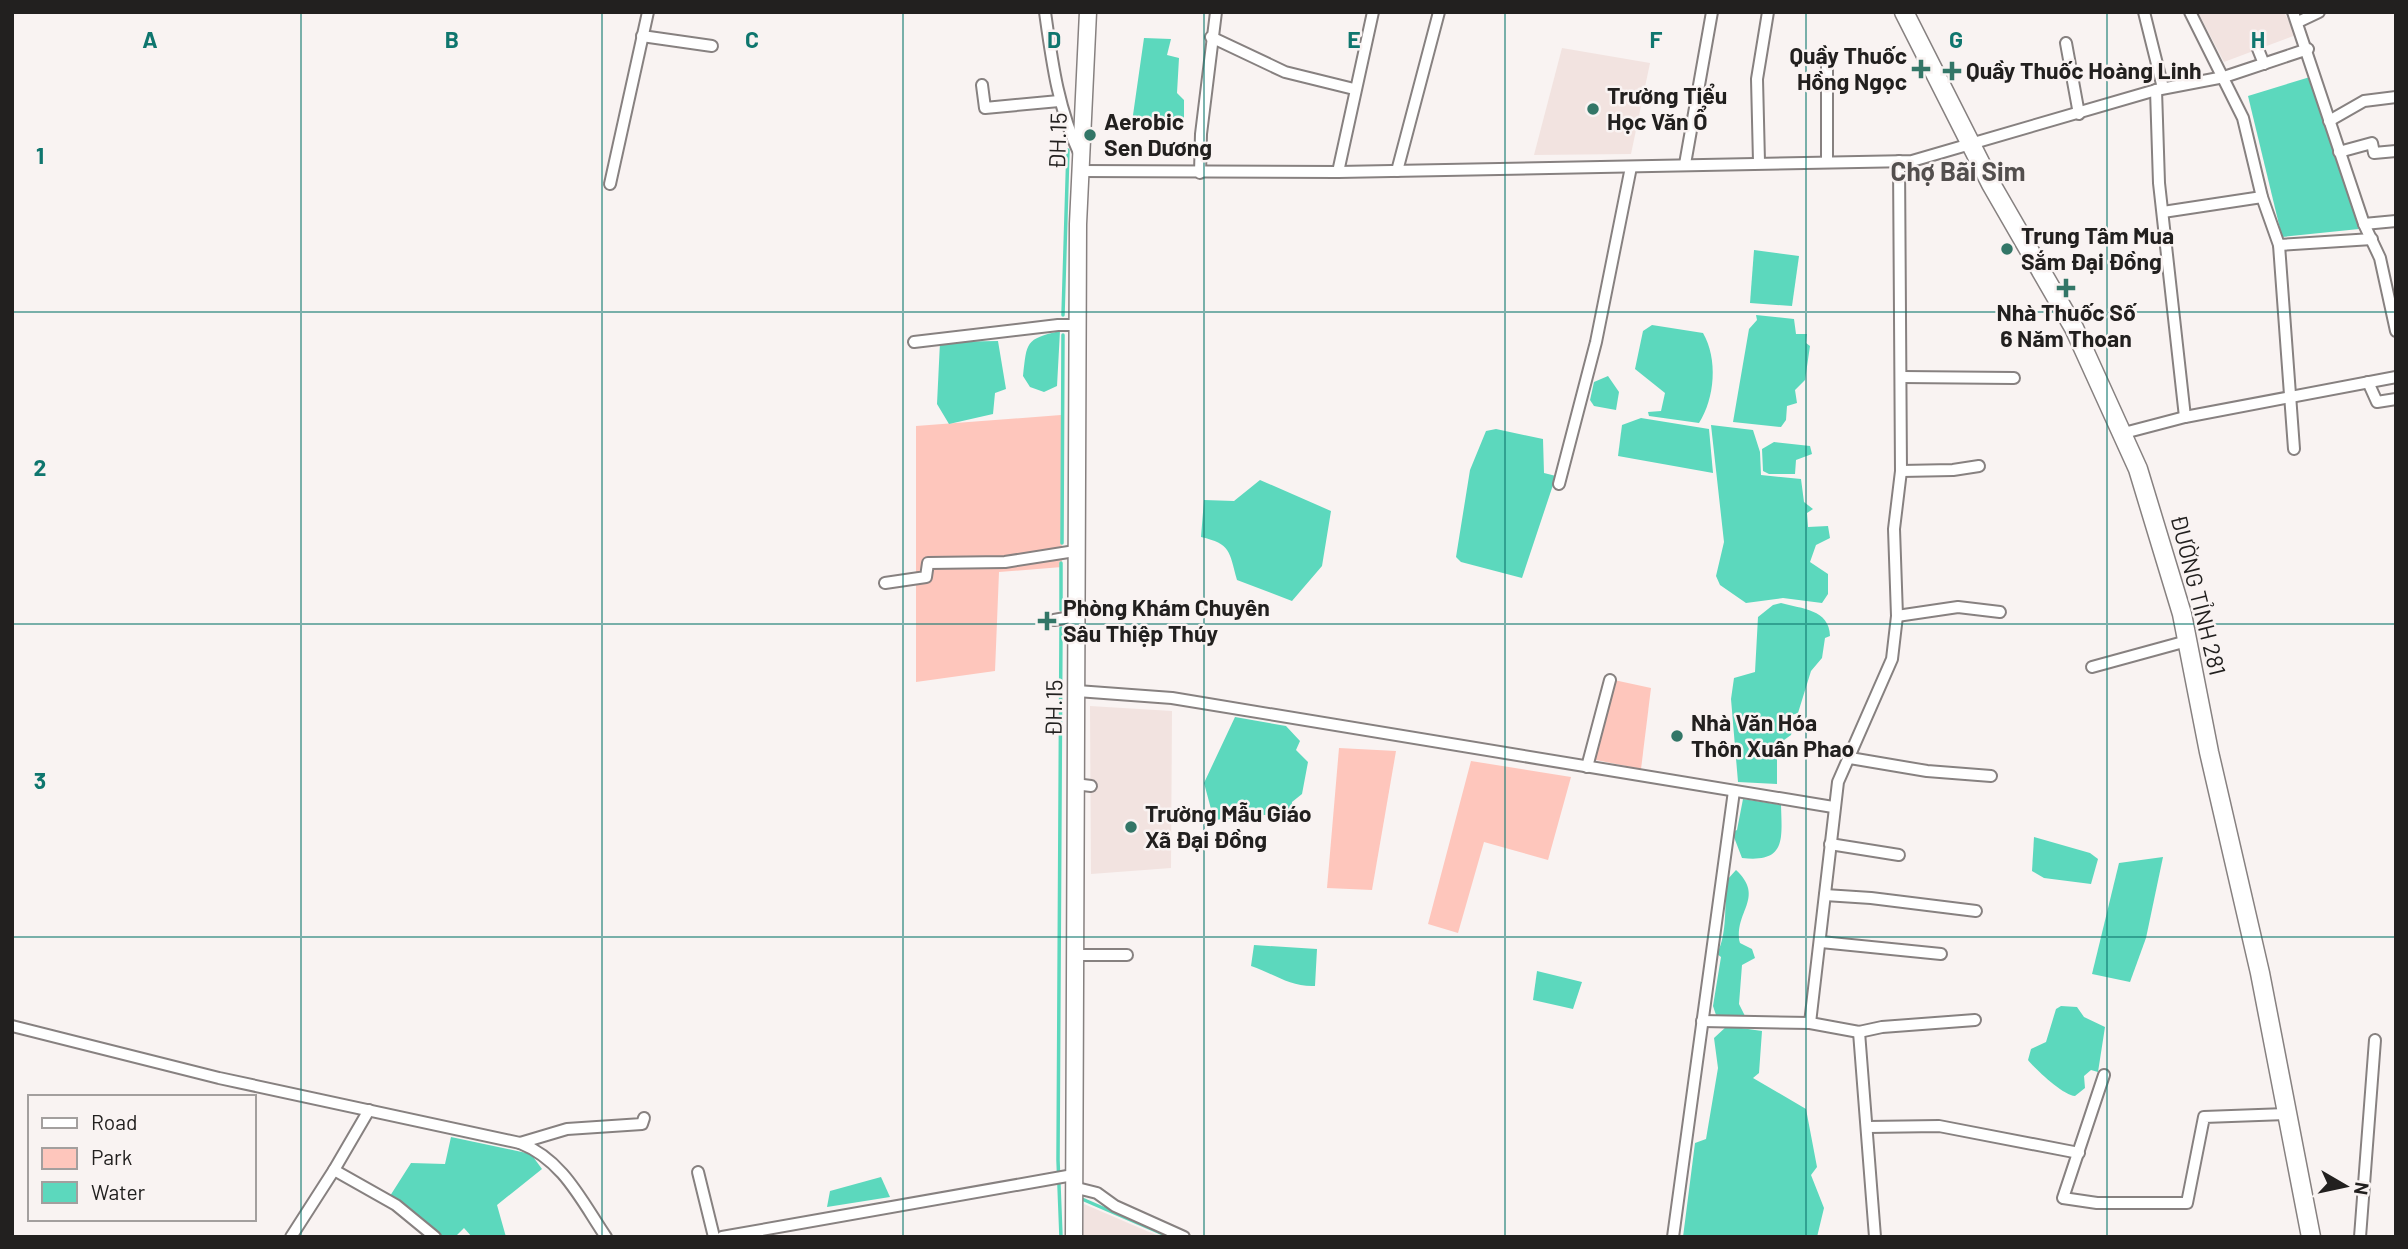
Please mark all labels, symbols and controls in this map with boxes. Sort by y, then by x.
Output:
text: A [142,25,158,53]
text: B [445,25,459,53]
text: C [745,25,759,53]
text: D [1047,25,1061,53]
text: E [1347,25,1361,53]
text: F [1650,25,1663,53]
text: G [1949,25,1963,53]
text: H [2251,25,2265,53]
place label: Quầy Thuốc Hồng Ngọc [1789,41,1907,95]
place label: Quầy Thuốc Hoàng Linh [1966,56,2202,84]
marker: Quầy Thuốc Hồng Ngọc [1913,61,1929,77]
marker: Quầy Thuốc Hoàng Linh [1944,63,1960,79]
place label: Trường Tiểu Học Văn Ổ [1607,81,1727,135]
marker: Trường Tiểu Học Văn Ổ [1585,101,1601,117]
place label: Aerobic Sen Dương [1104,107,1212,161]
street label: ĐH.15 [1042,112,1072,170]
marker: Aerobic Sen Dương [1082,127,1098,143]
text: 1 [36,141,44,169]
district label: Chợ Bãi Sim [1891,155,2025,186]
place label: Trung Tâm Mua Sắm Đại Đồng [2021,221,2174,275]
marker: Trung Tâm Mua Sắm Đại Đồng [1999,241,2015,257]
marker: Nhà Thuốc Số 6 Năm Thoan [2058,280,2074,296]
place label: Nhà Thuốc Số 6 Năm Thoan [1996,298,2137,352]
text: 2 [34,453,46,481]
street label: ĐƯỜNG TỈNH 281 [2165,511,2232,678]
place label: Phòng Khám Chuyên Sâu Thiệp Thúy [1063,593,1270,647]
marker: Phòng Khám Chuyên Sâu Thiệp Thúy [1037,611,1057,631]
street label: ĐH.15 [1039,679,1067,737]
place label: Nhà Văn Hóa Thôn Xuân Phao [1691,708,1854,762]
marker: Nhà Văn Hóa Thôn Xuân Phao [1669,728,1685,744]
text: 3 [34,766,46,794]
place label: Trường Mẫu Giáo Xã Đại Đồng [1145,799,1312,853]
marker: Trường Mẫu Giáo Xã Đại Đồng [1123,819,1139,835]
legend [28,1095,256,1221]
text: Road [91,1109,137,1134]
text: Park [91,1144,132,1169]
north arrow [2310,1151,2380,1221]
text: Water [91,1179,146,1204]
text: N [2350,1181,2375,1197]

